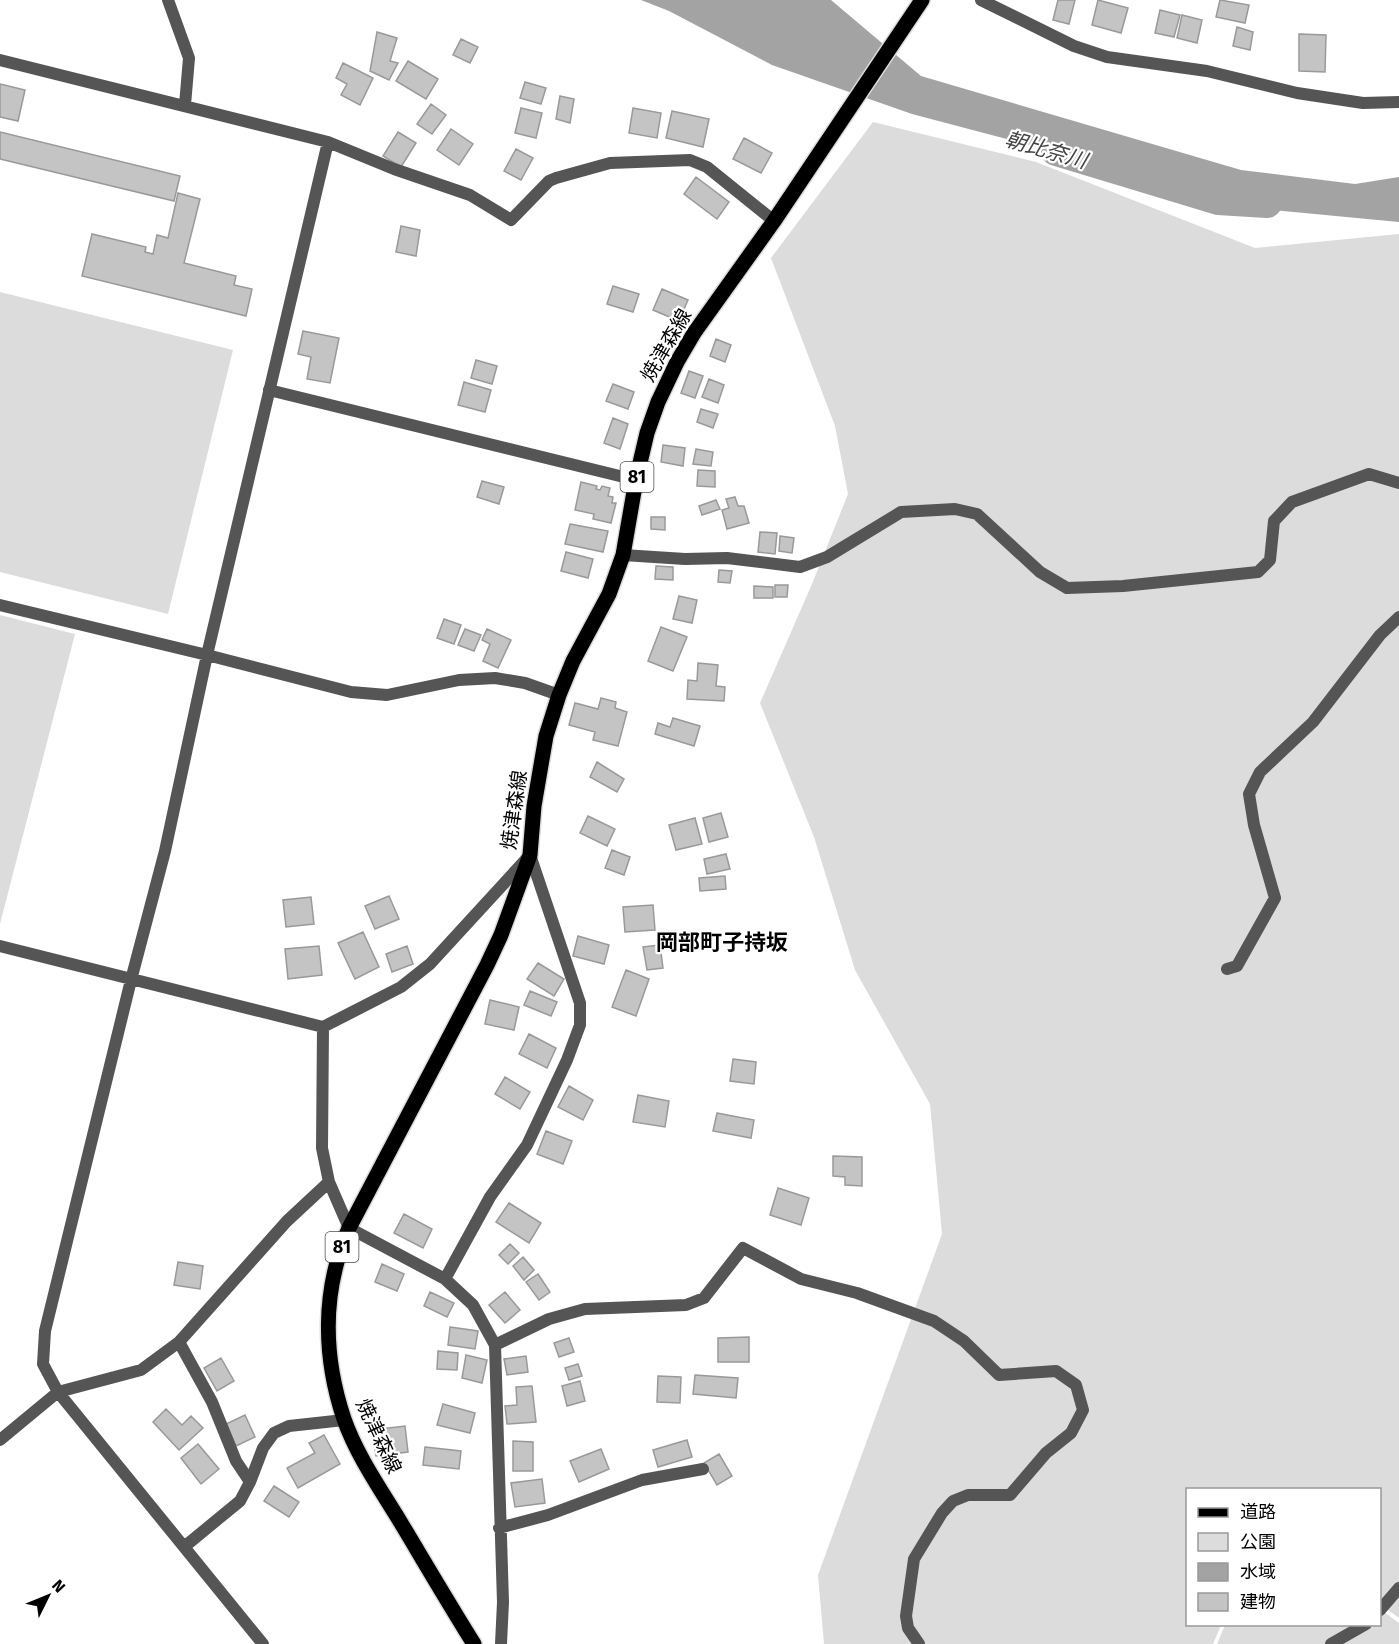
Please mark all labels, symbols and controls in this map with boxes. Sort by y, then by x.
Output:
water label: 朝比奈川 [1002,126,1092,175]
street label: 焼津森線 [636,304,696,386]
road number: 81 [620,462,654,492]
street label: 焼津森線 [497,769,531,851]
district label: 岡部町子持坂 [656,929,788,956]
road number: 81 [326,1232,358,1262]
street label: 焼津森線 [351,1395,407,1477]
legend [1186,1488,1381,1626]
text: 道路 [1240,1501,1276,1523]
text: 公園 [1240,1531,1276,1553]
text: 水域 [1240,1561,1276,1583]
north arrow [18,1566,78,1626]
text: N [48,1576,69,1596]
text: 建物 [1240,1591,1276,1613]

